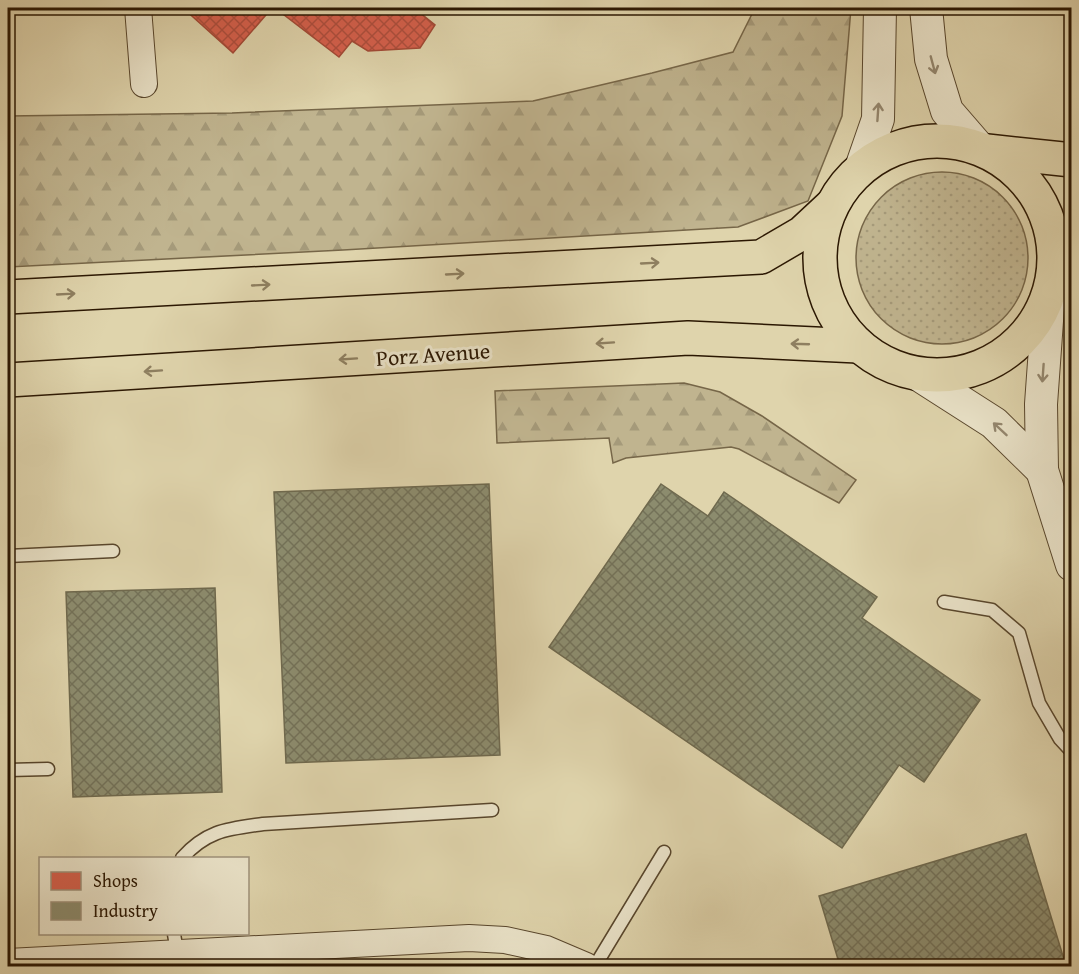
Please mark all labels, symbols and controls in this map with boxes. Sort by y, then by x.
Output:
one-way arrow [928,56,939,75]
one-way arrow [872,103,883,122]
one-way arrow [640,258,660,269]
one-way arrow [445,269,465,280]
one-way arrow [250,279,270,290]
one-way arrow [55,289,75,300]
street label: Porz Avenue [375,334,491,374]
one-way arrow [596,338,616,349]
one-way arrow [790,338,810,349]
one-way arrow [338,354,358,365]
one-way arrow [1038,362,1049,382]
one-way arrow [144,366,163,377]
one-way arrow [993,422,1008,436]
legend [39,857,249,935]
text: Shops [93,867,138,894]
text: Industry [93,897,158,924]

